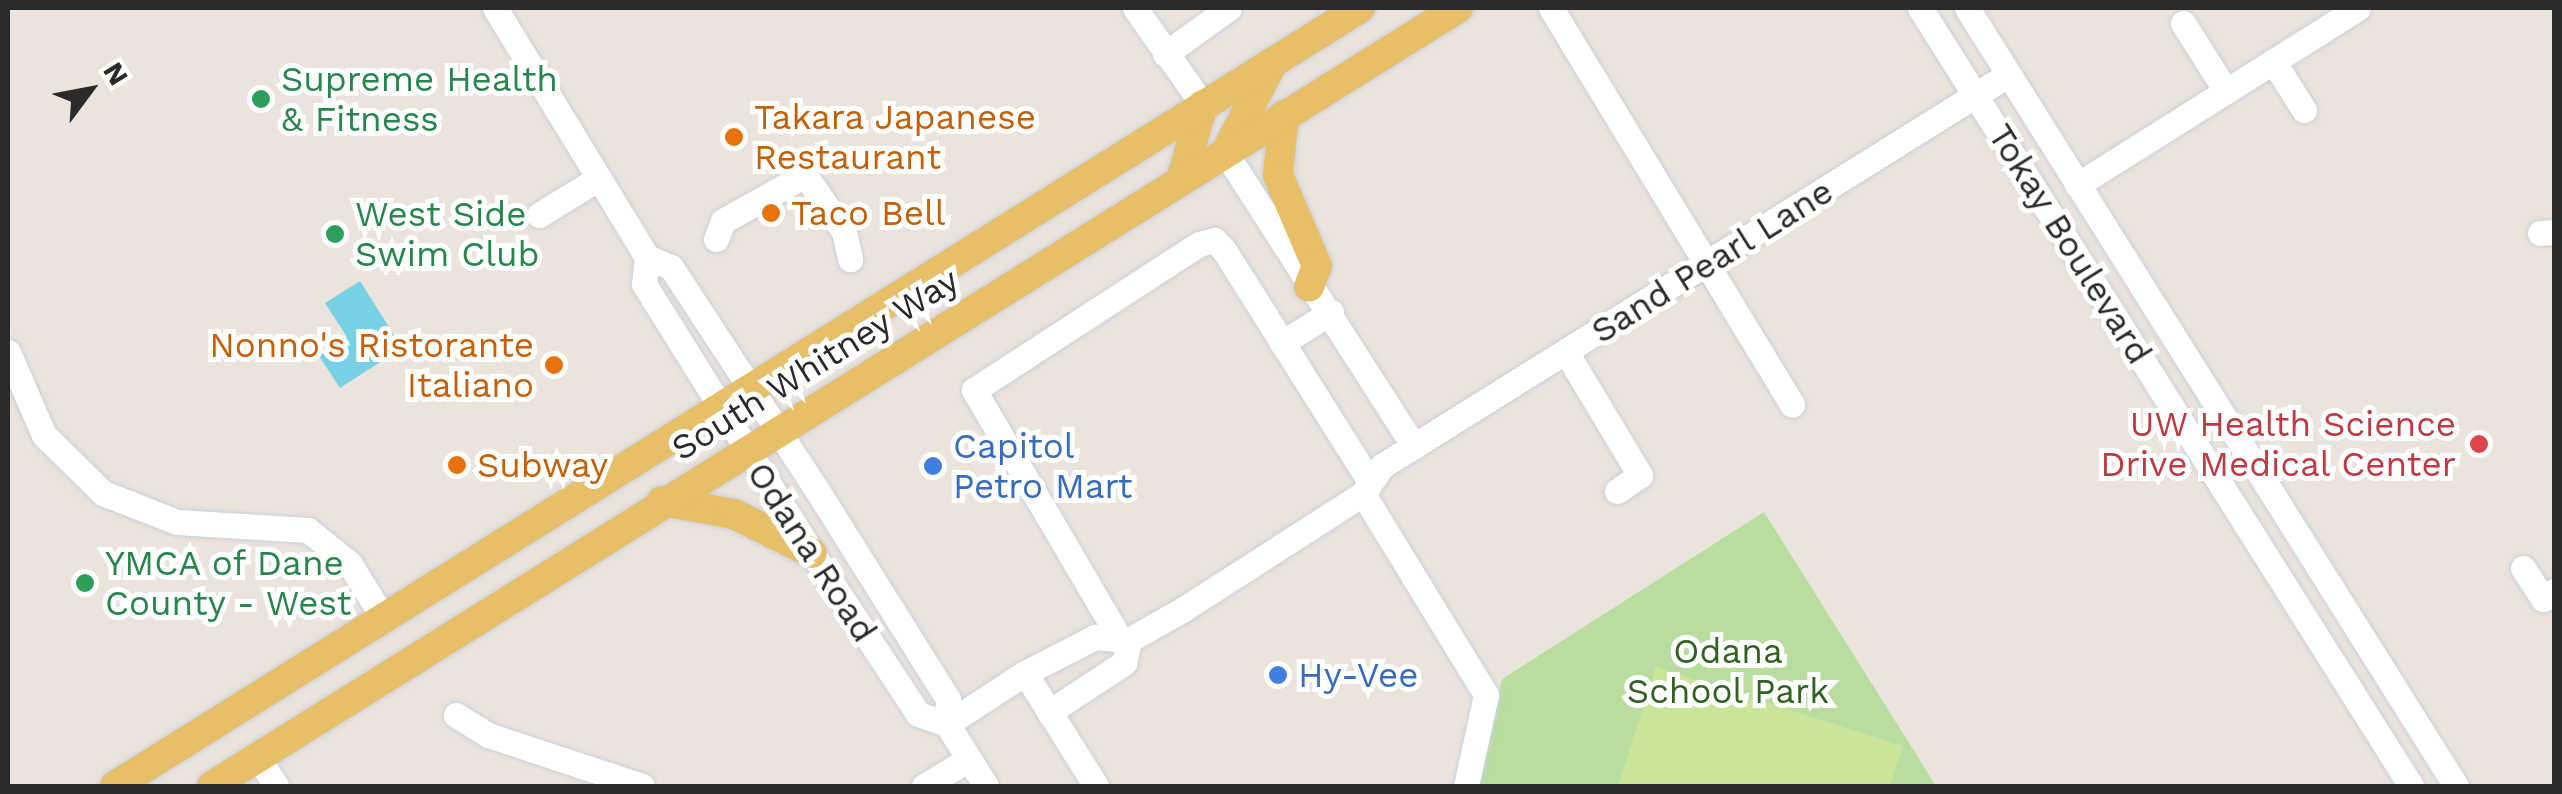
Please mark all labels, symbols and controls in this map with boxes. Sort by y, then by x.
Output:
north arrow [40,40,140,140]
text: N [96,56,135,91]
place label: Supreme Health & Fitness [281,58,558,140]
marker: Supreme Health & Fitness [250,88,272,110]
place label: Takara Japanese Restaurant [754,96,1037,178]
street label: Tokay Boulevard [1979,116,2161,372]
marker: Takara Japanese Restaurant [723,126,745,148]
street label: Sand Pearl Lane [1583,170,1841,352]
place label: Taco Bell [791,192,945,234]
place label: West Side Swim Club [355,193,540,275]
marker: Taco Bell [760,202,782,224]
marker: West Side Swim Club [324,223,346,245]
street label: South Whitney Way [663,258,967,470]
place label: Nonno's Ristorante Italiano [209,324,534,406]
marker: Nonno's Ristorante Italiano [543,354,565,376]
place label: UW Health Science Drive Medical Center [2099,403,2456,485]
place label: Capitol Petro Mart [953,425,1132,507]
marker: UW Health Science Drive Medical Center [2466,431,2492,457]
place label: Subway [477,444,608,486]
marker: Subway [446,454,468,476]
street label: Odana Road [738,454,886,650]
marker: Capitol Petro Mart [922,455,944,477]
place label: YMCA of Dane County - West [105,542,353,624]
marker: YMCA of Dane County - West [74,572,96,594]
park label: Odana School Park [1626,630,1830,712]
place label: Hy-Vee [1298,654,1418,696]
marker: Hy-Vee [1267,664,1289,686]

